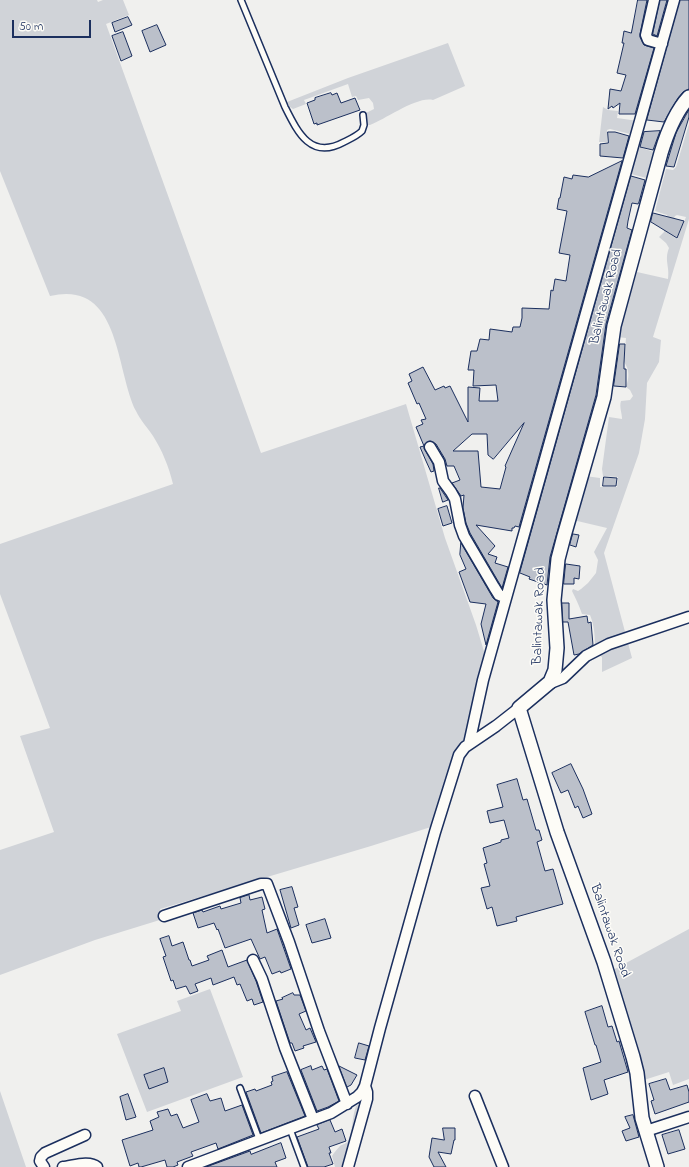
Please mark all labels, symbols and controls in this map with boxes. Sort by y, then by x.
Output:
scale bar [14,12,93,38]
text: 50 m [19,18,43,36]
street label: Balintawak Road [587,247,627,347]
street label: Balintawak Road [530,567,550,665]
street label: Balintawak Road [585,882,633,980]

